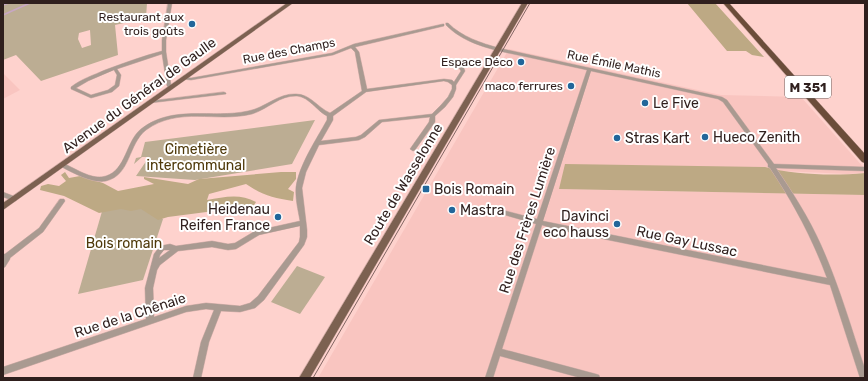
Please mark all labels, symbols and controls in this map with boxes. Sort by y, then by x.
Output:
place label: Restaurant aux trois goûts [99,10,185,38]
marker: Restaurant aux trois goûts [187,19,197,29]
street label: Avenue du Général de Gaulle [59,34,220,157]
street label: Rue des Champs [242,35,336,67]
street label: Rue Émile Mathis [566,47,662,81]
place label: Espace Déco [441,55,513,69]
marker: Espace Déco [516,57,526,67]
road number: M 351 [785,76,831,98]
place label: maco ferrures [485,79,563,93]
marker: maco ferrures [566,81,576,91]
place label: Le Five [653,95,699,112]
marker: Le Five [640,98,650,108]
street label: Route de Wasselonne [360,120,447,248]
place label: Hueco Zenith [713,129,800,146]
place label: Stras Kart [625,130,690,147]
marker: Hueco Zenith [700,132,710,142]
marker: Stras Kart [612,133,622,143]
park label: Cimetière intercommunal [147,141,245,174]
street label: Rue des Frères Lumière [496,145,559,296]
place label: Bois Romain [434,181,515,198]
marker: Bois Romain [421,184,431,194]
place label: Heidenau Reifen France [180,201,270,234]
place label: Mastra [460,202,504,219]
marker: Mastra [447,205,457,215]
place label: Davinci eco hauss [543,208,609,241]
marker: Heidenau Reifen France [273,212,283,222]
marker: Davinci eco hauss [612,219,622,229]
street label: Rue Gay Lussac [635,223,739,261]
park label: Bois romain [86,235,162,252]
street label: Rue de la Chênaie [72,289,188,342]

